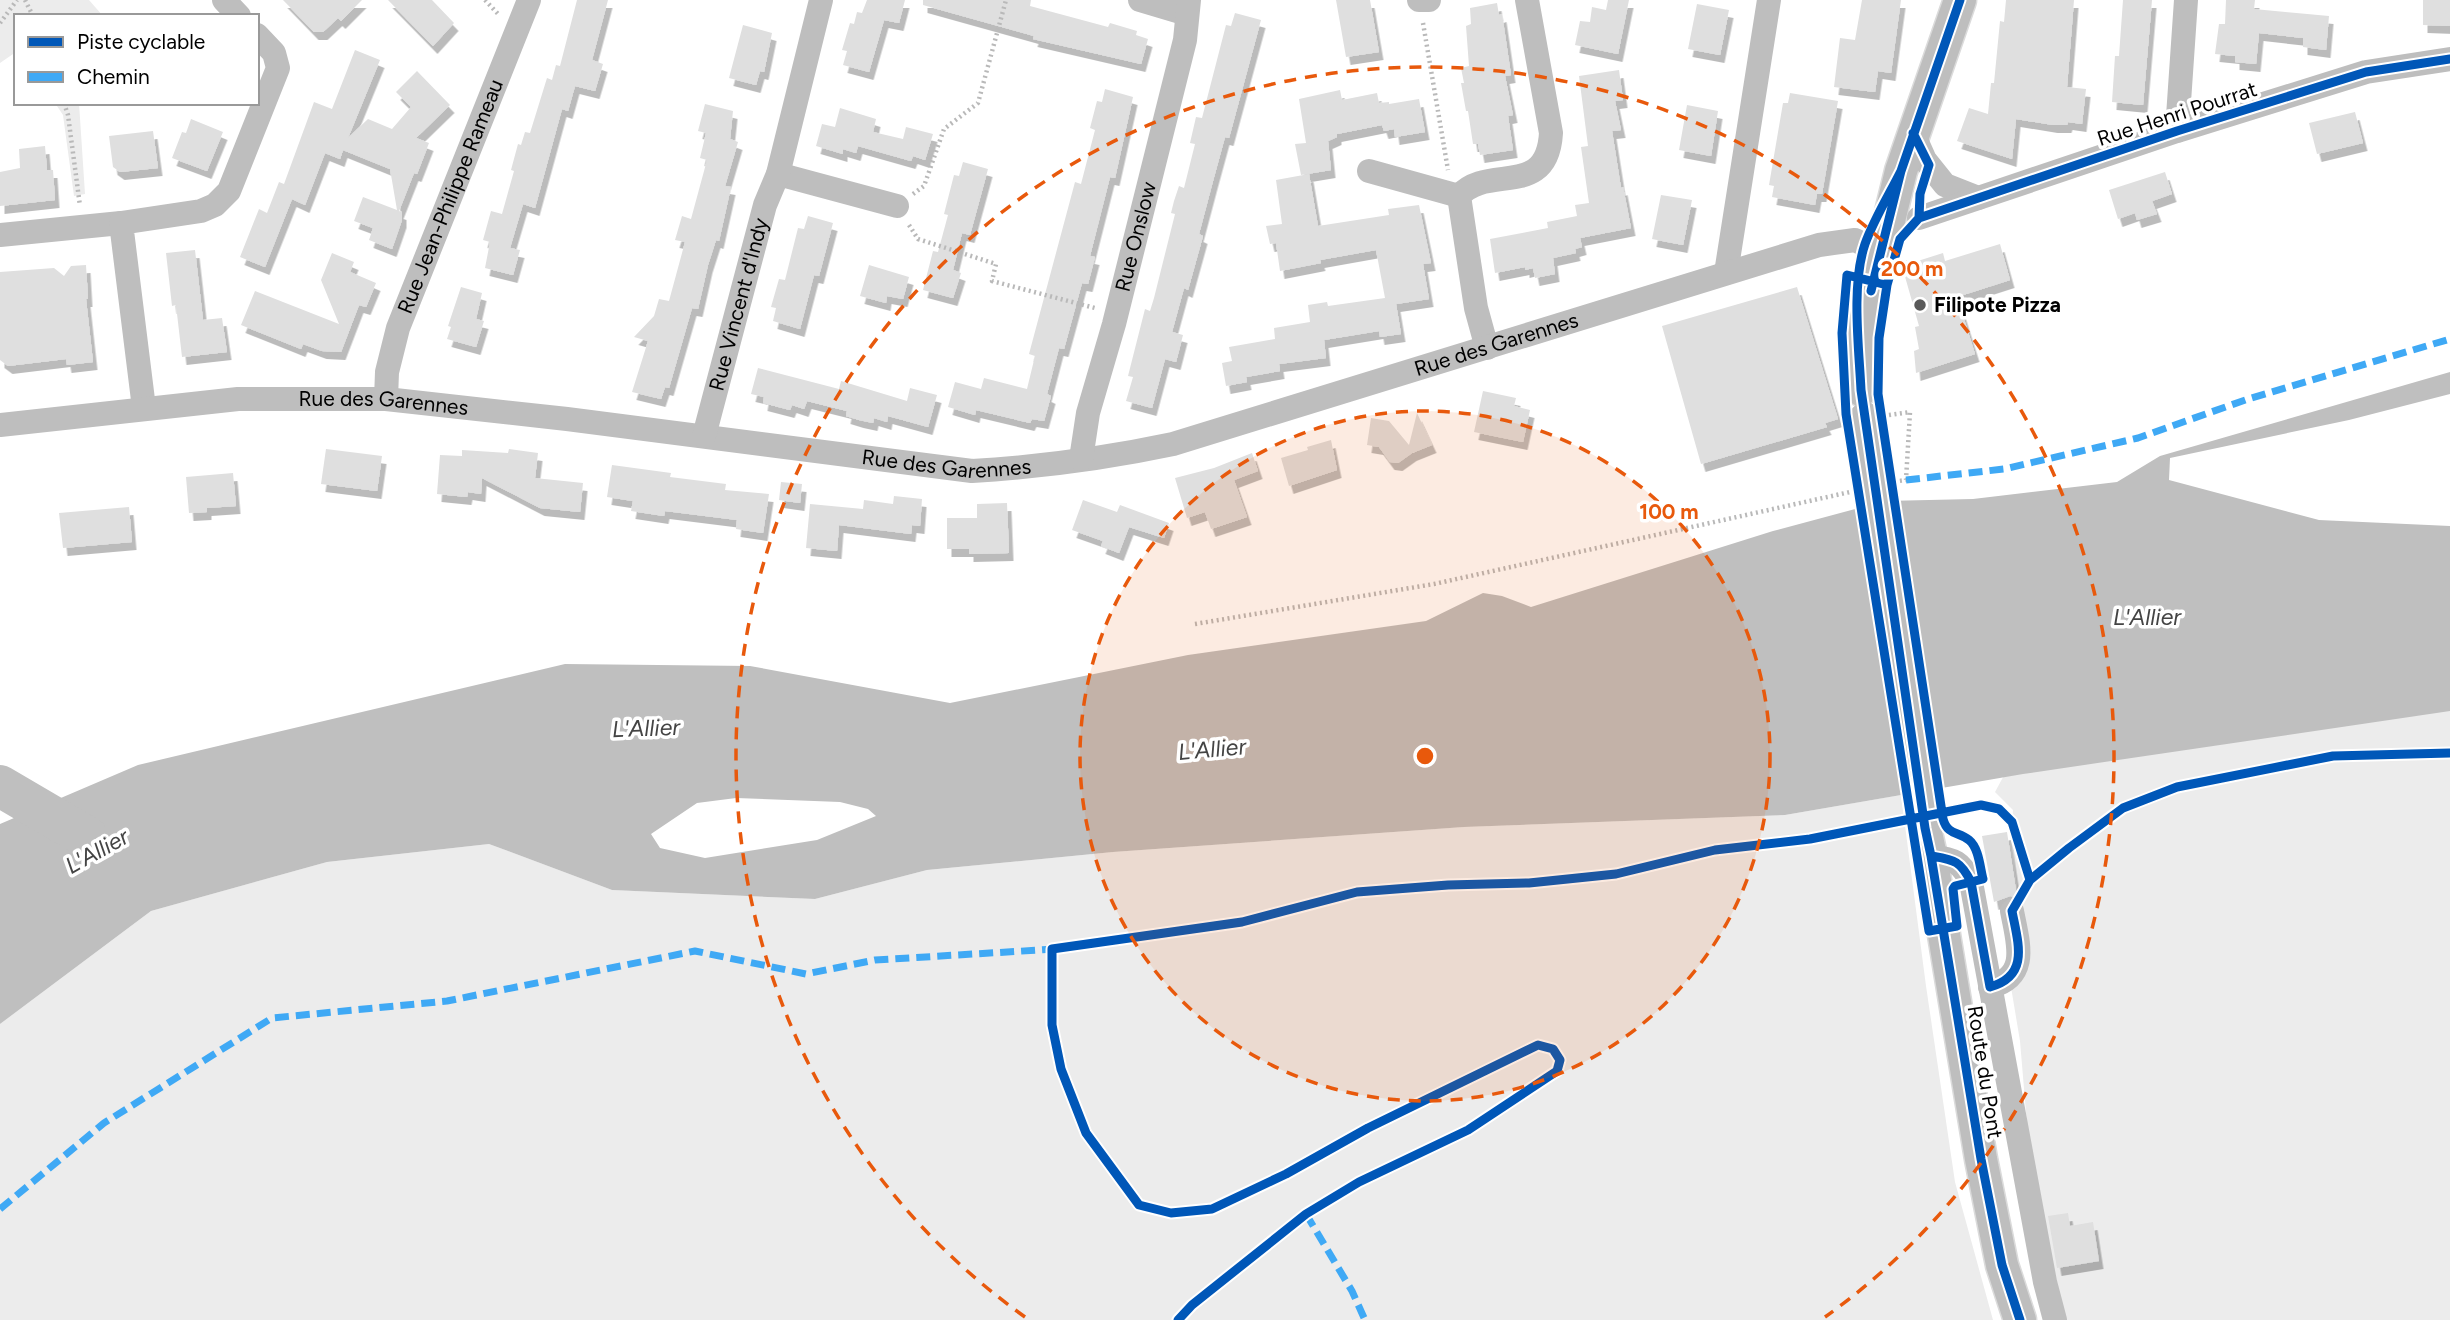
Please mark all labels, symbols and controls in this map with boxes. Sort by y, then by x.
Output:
legend [14,14,259,105]
text: Piste cyclable [77,29,205,54]
text: Chemin [77,64,150,89]
street label: Rue Jean-Philippe Rameau [392,75,508,317]
street label: Rue Henri Pourrat [2094,76,2260,151]
street label: Rue Onslow [1110,179,1161,294]
street label: Rue Vincent d'Indy [703,215,773,393]
text: 200 m [1881,256,1943,281]
place label: Filipote Pizza [1934,292,2061,317]
marker: Filipote Pizza [1912,297,1928,313]
street label: Rue des Garennes [1411,307,1581,381]
street label: Rue des Garennes [298,385,470,420]
street label: Rue des Garennes [860,444,1032,483]
text: 100 m [1639,499,1699,524]
water label: L'Allier [2113,603,2182,631]
water label: L'Allier [611,713,682,743]
water label: L'Allier [1177,732,1248,766]
centre of rings [1413,744,1437,768]
water label: L'Allier [60,822,135,880]
street label: Route du Pont [1963,1004,2008,1140]

